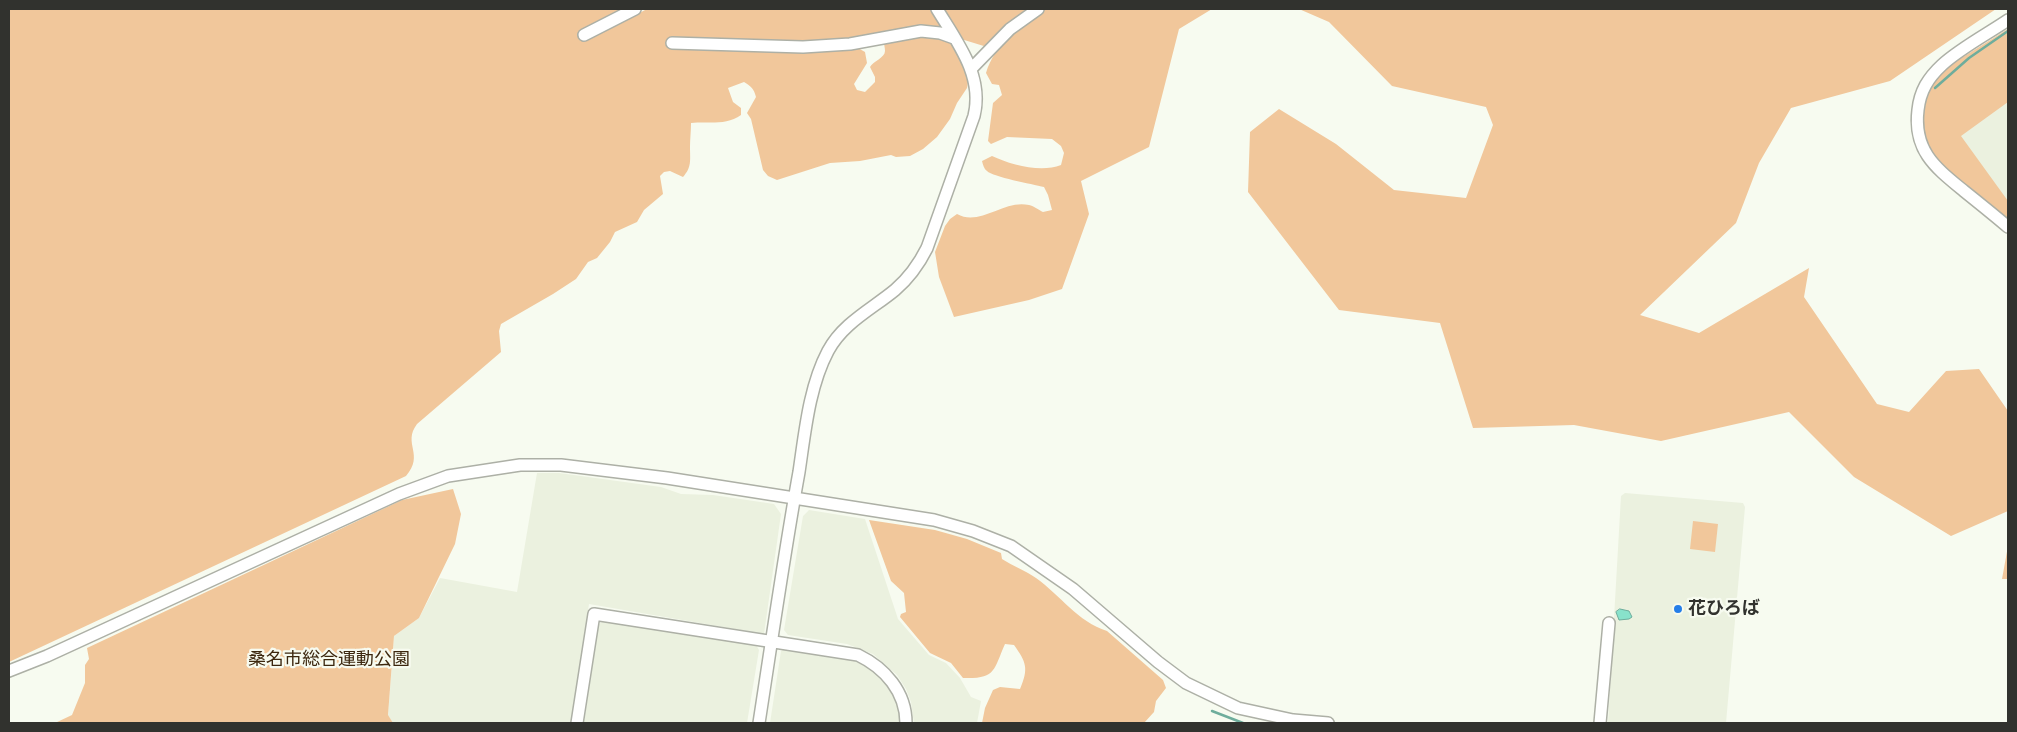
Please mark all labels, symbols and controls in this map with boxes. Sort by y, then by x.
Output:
place label: 花ひろば [1688,598,1760,620]
marker: 花ひろば [1672,603,1684,615]
park label: 桑名市総合運動公園 [248,649,410,671]

